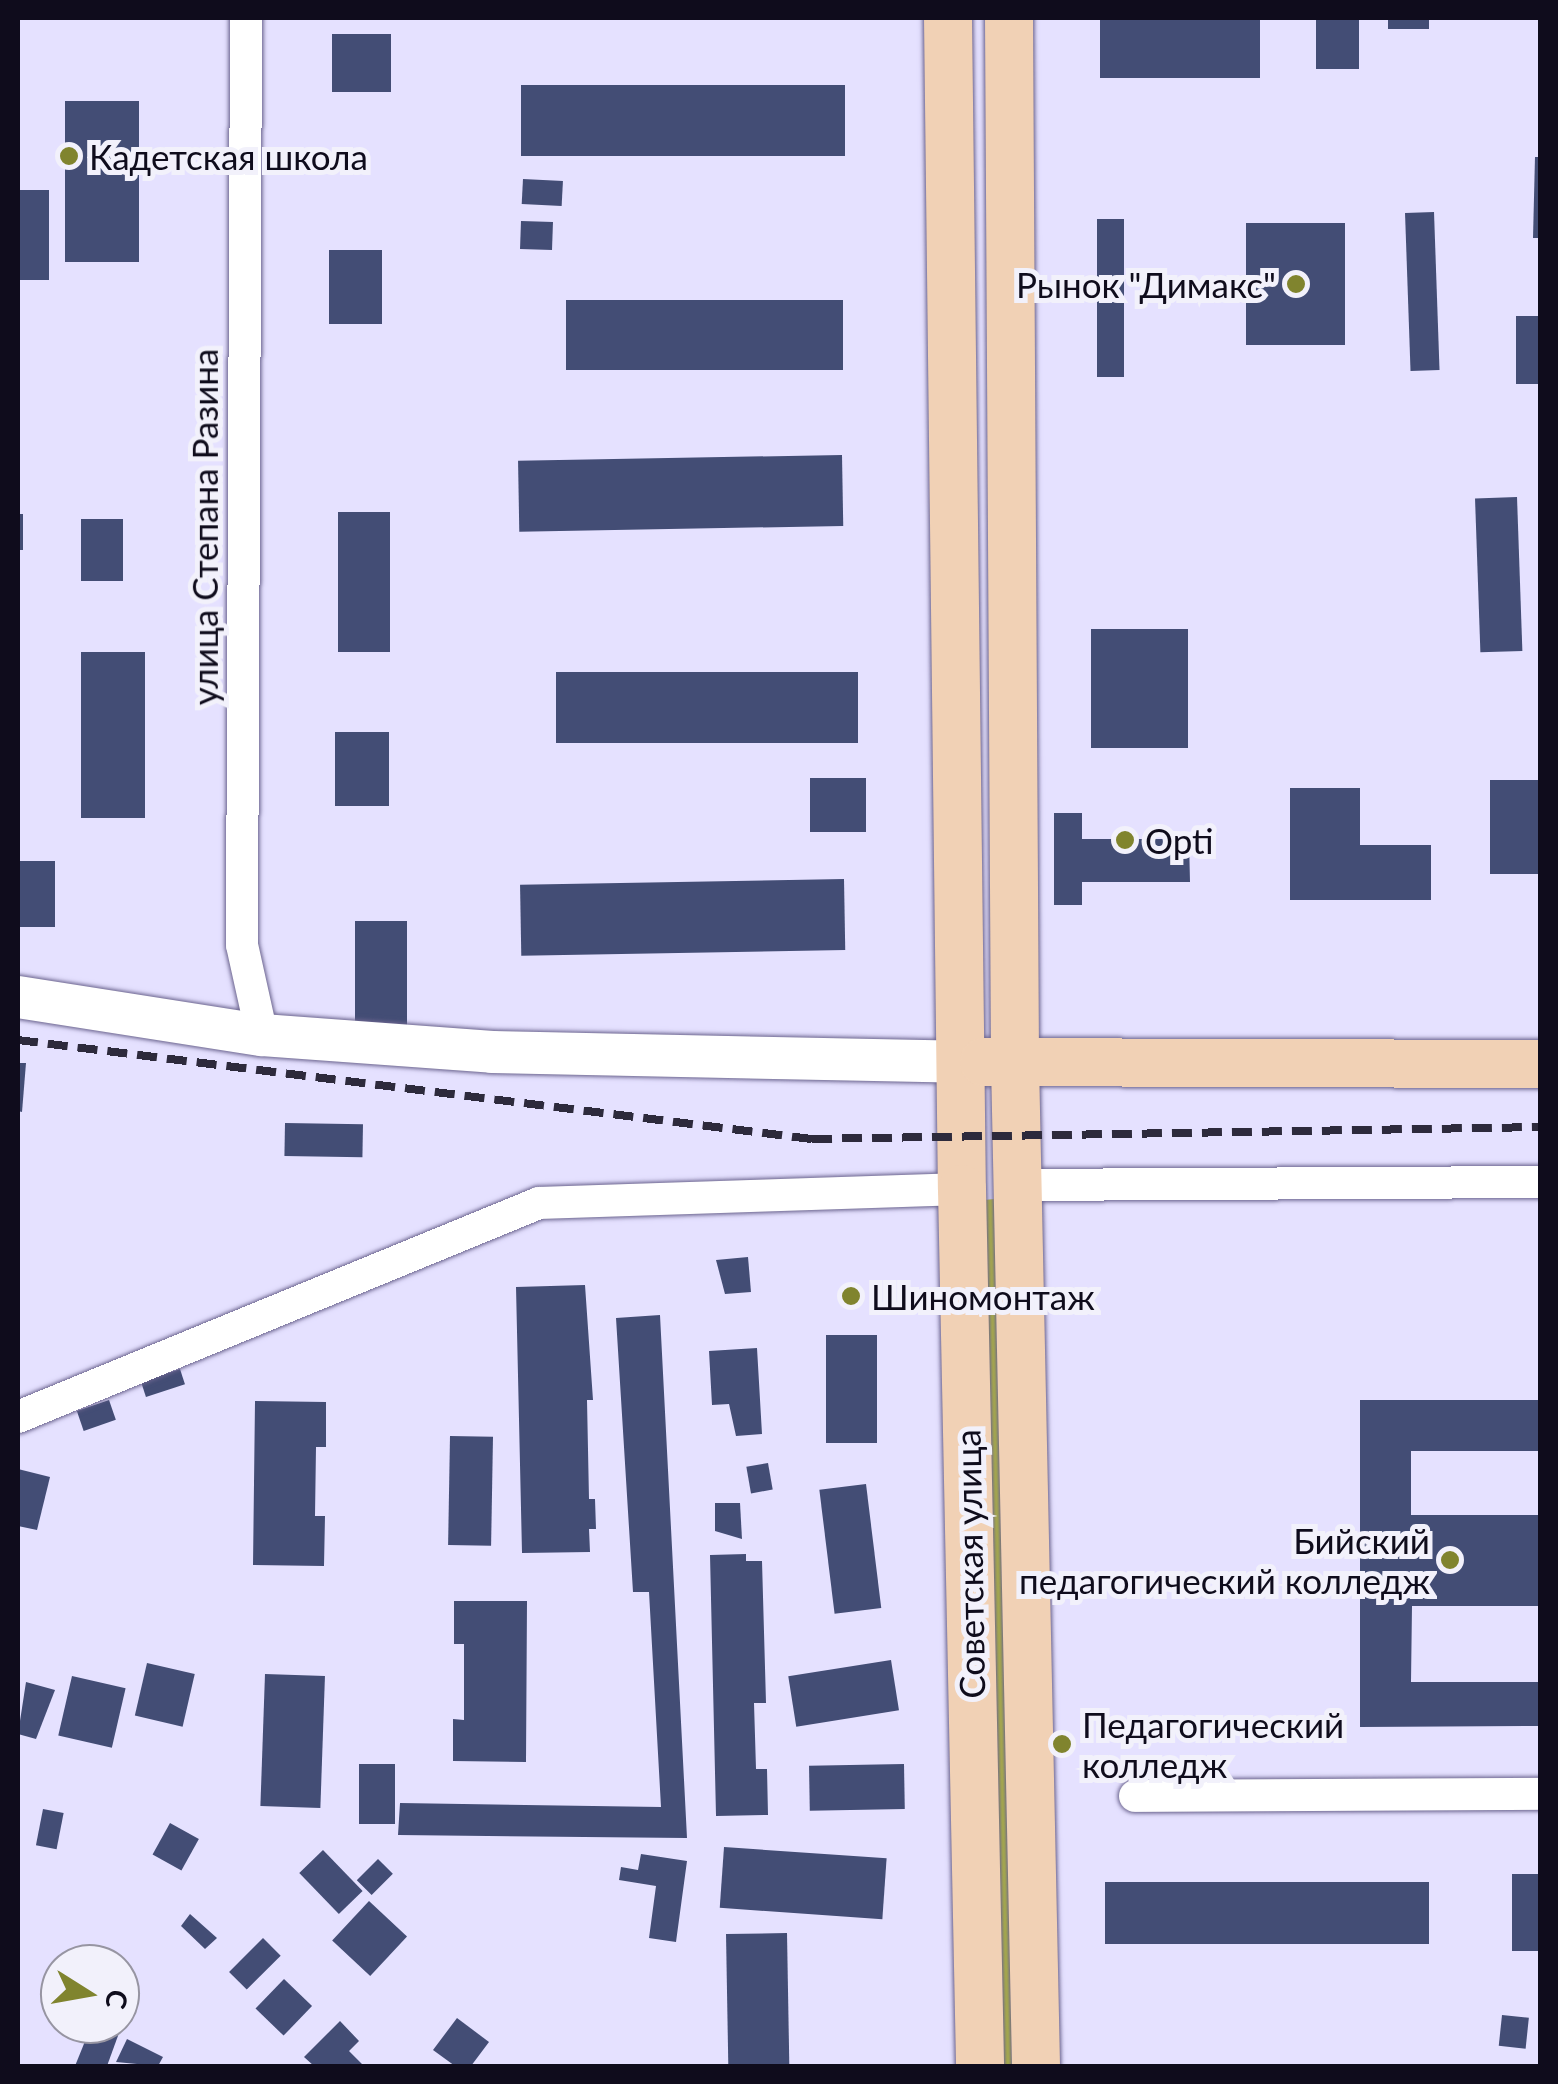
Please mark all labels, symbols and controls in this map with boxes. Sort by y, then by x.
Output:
place label: Кадетская школа [89,135,368,177]
marker: Кадетская школа [58,145,80,167]
place label: Рынок "Димакс" [1016,263,1276,305]
marker: Рынок "Димакс" [1285,273,1307,295]
street label: улица Степана Разина [183,349,225,705]
place label: Opti [1145,819,1214,861]
marker: Opti [1114,829,1136,851]
place label: Шиномонтаж [871,1275,1095,1317]
marker: Шиномонтаж [840,1285,862,1307]
street label: Советская улица [946,1429,992,1699]
place label: Бийский педагогический колледж [1019,1519,1430,1601]
marker: Бийский педагогический колледж [1439,1549,1461,1571]
place label: Педагогический колледж [1082,1703,1344,1785]
marker: Педагогический колледж [1051,1733,1073,1755]
north arrow [40,1944,140,2044]
text: С [99,1987,136,2012]

